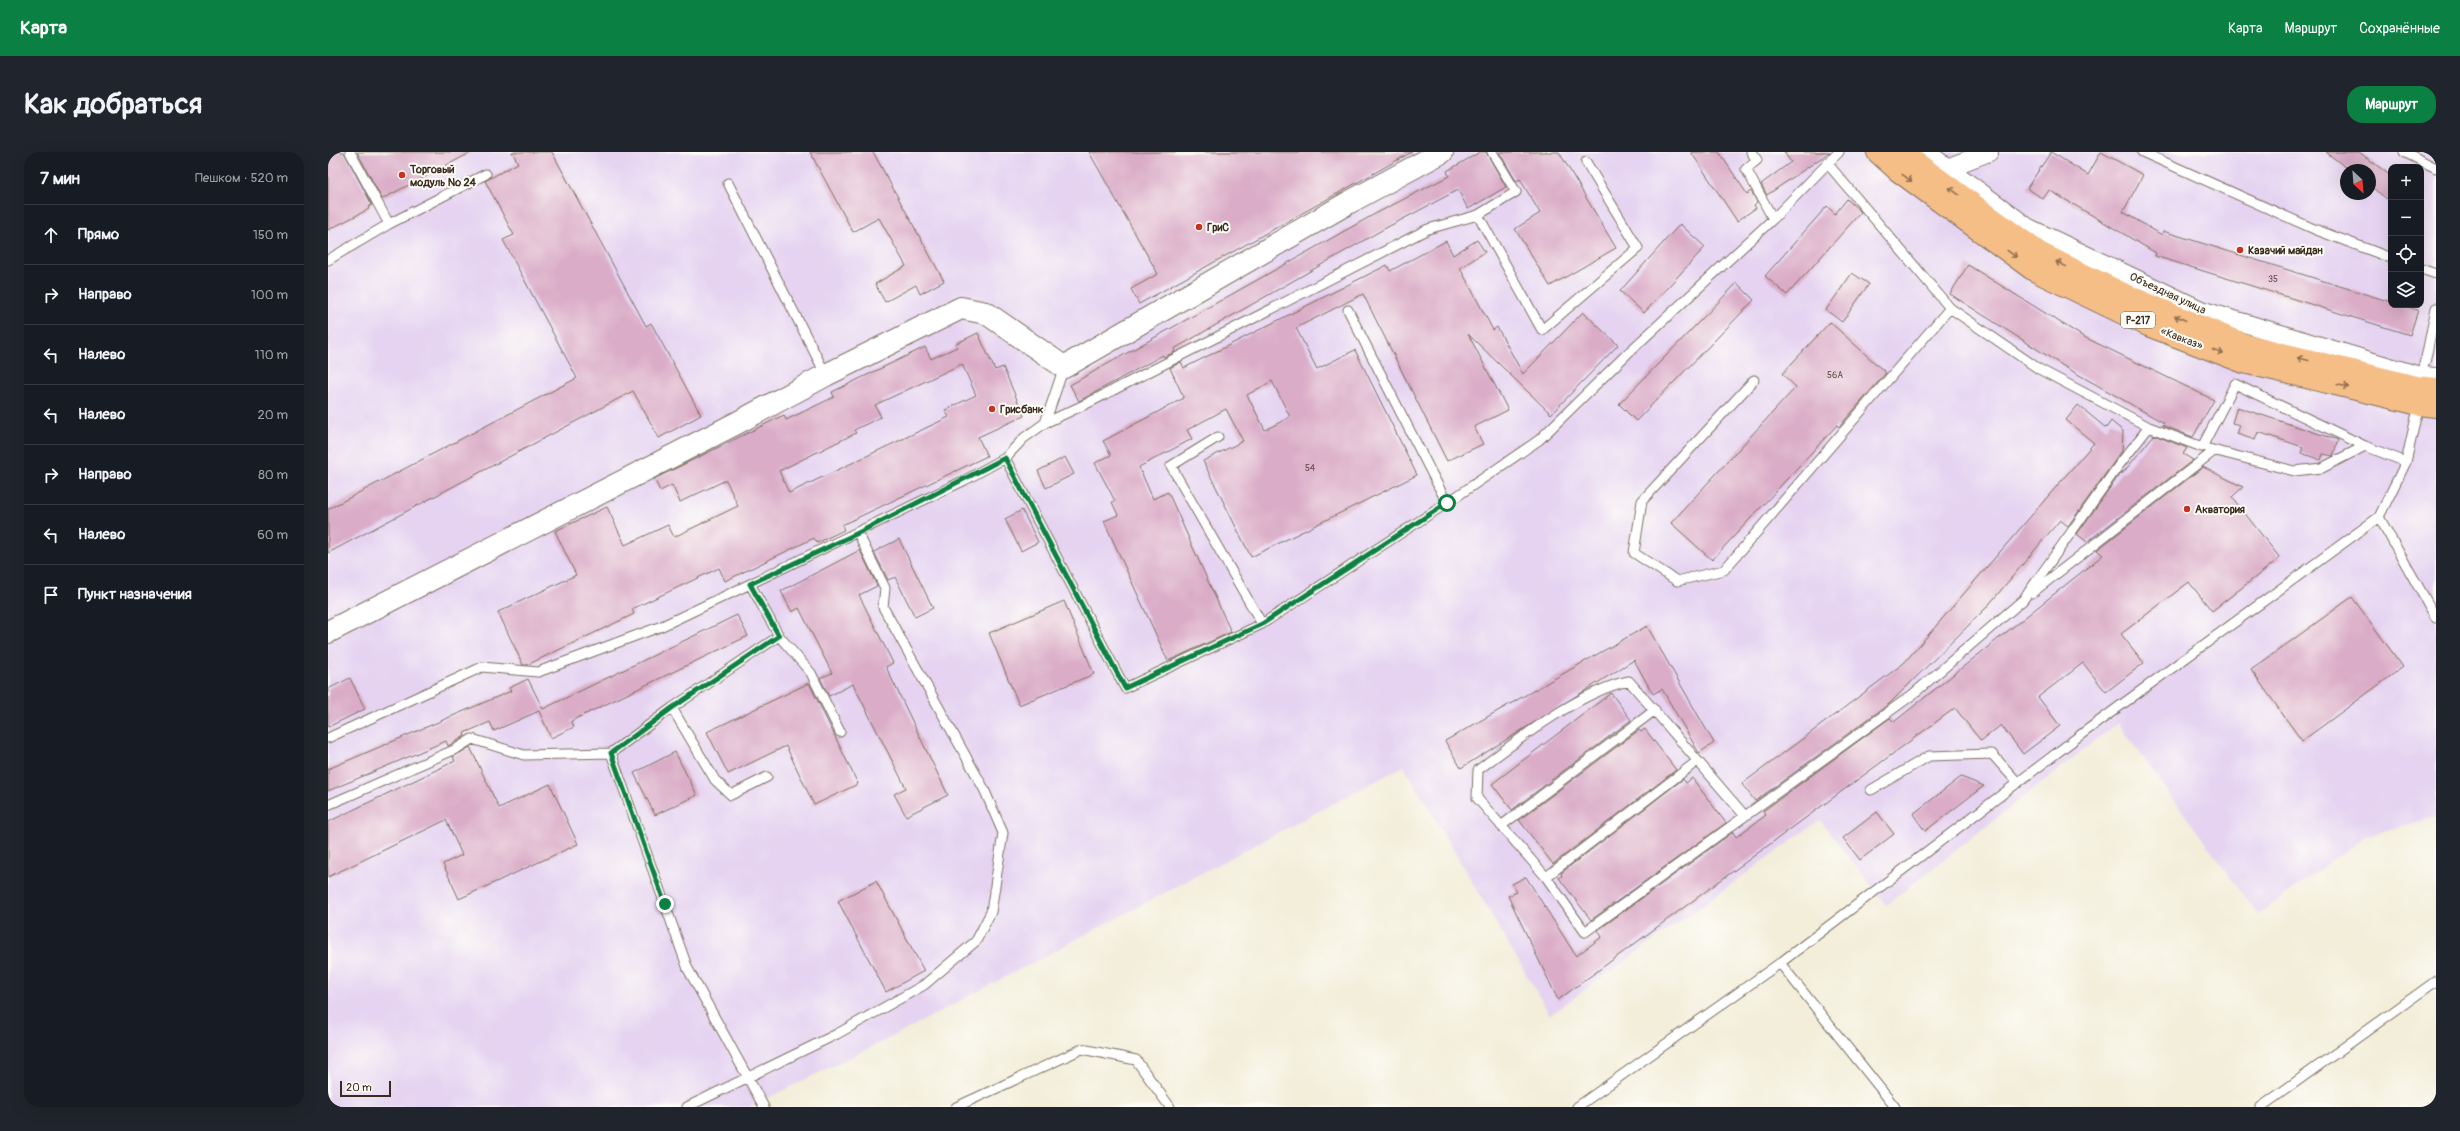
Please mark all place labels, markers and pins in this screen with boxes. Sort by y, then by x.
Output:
place label: Торговый модуль № 24 [409,163,477,189]
marker: Торговый модуль № 24 [397,170,407,180]
place label: ГриС [1207,221,1229,234]
marker: ГриС [1194,222,1204,232]
place label: Казачий майдан [2248,244,2323,257]
marker: Казачий майдан [2235,245,2245,255]
place label: Грисбанк [1000,403,1044,416]
marker: Грисбанк [987,404,997,414]
place label: Акватория [2195,503,2245,516]
marker: Акватория [2182,504,2192,514]

